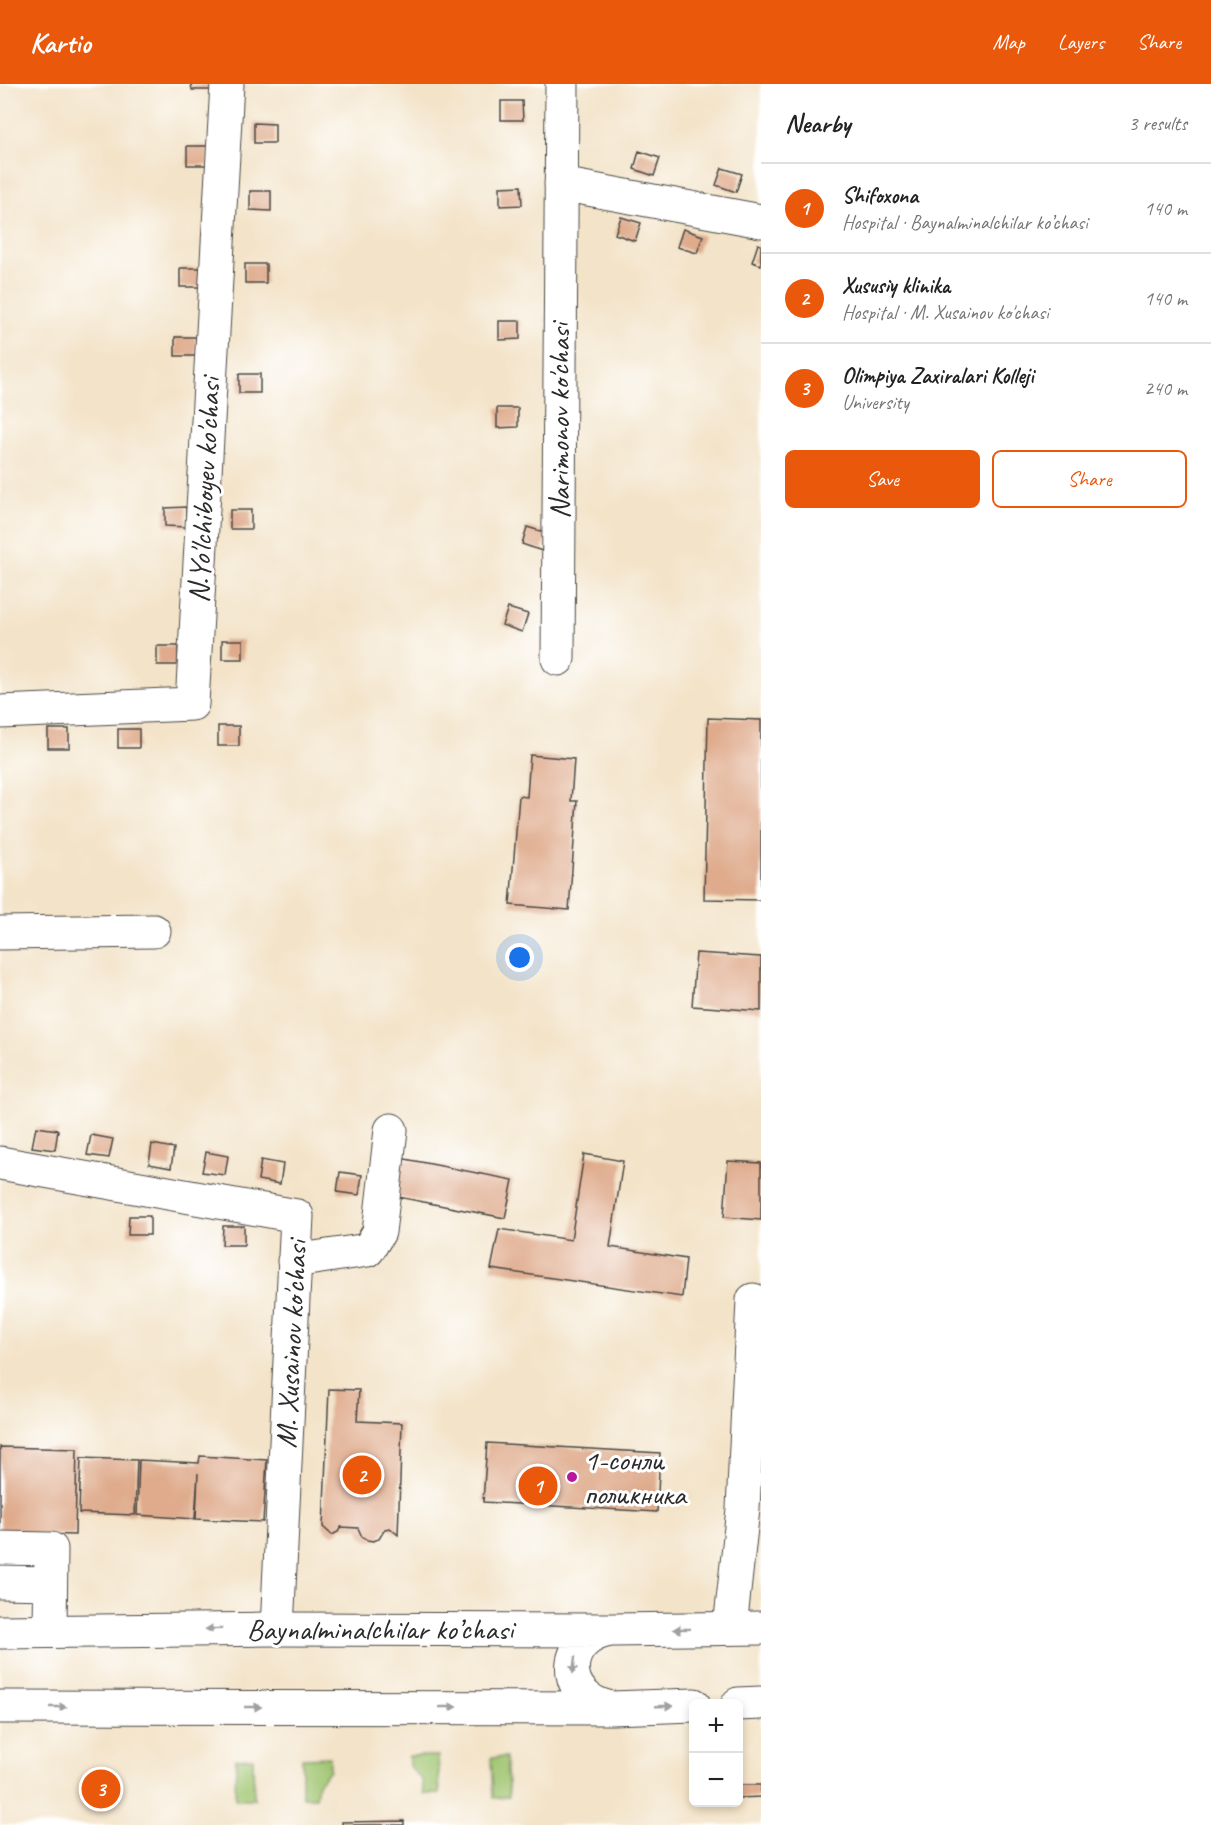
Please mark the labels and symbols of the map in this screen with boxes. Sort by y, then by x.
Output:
street label: Narimonov ko'chasi [540,320,578,519]
street label: N.Yo'lchiboyev ko'chasi [179,373,229,604]
your location [505,943,534,972]
street label: M. Xusainov ko'chasi [267,1236,316,1449]
place label: 1-сонли поликника [584,1441,688,1513]
pin: 2 [342,1452,382,1498]
pin: 1 [518,1464,558,1508]
marker: 1-сонли поликника [565,1470,579,1484]
street label: Baynalminalchilar ko’chasi [247,1610,517,1648]
one-way arrow [204,1624,223,1634]
one-way arrow [672,1624,691,1634]
one-way arrow [570,1656,579,1675]
one-way arrow [655,1701,674,1711]
one-way arrow [49,1702,68,1712]
one-way arrow [244,1702,263,1712]
one-way arrow [439,1702,458,1712]
pin: 3 [82,1766,120,1812]

